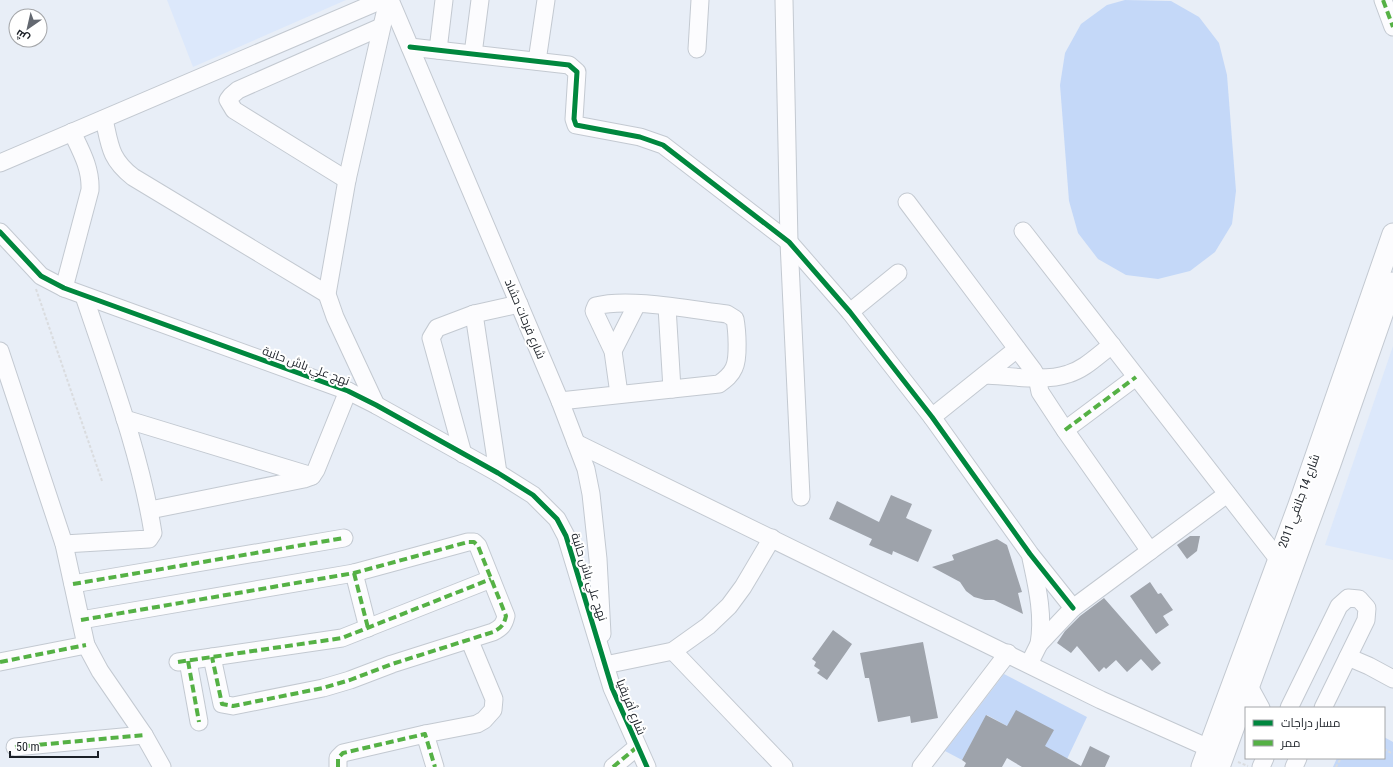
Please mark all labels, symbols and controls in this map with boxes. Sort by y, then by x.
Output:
north arrow [8,8,48,48]
text: ش [13,27,32,45]
street label: شارع فرحات حشاد [501,277,548,362]
street label: نهج علي باش حانبة [259,344,352,391]
street label: شارع 14 جانفي 2011 [1276,452,1325,551]
street label: نهج علي باش حانبة [565,531,610,624]
street label: شارع أفريقيا [613,677,649,737]
legend [1245,707,1385,759]
text: مسار دراجات [1281,716,1340,730]
scale bar [10,733,98,759]
text: ممر [1280,736,1300,750]
text: 50 m [16,740,40,754]

